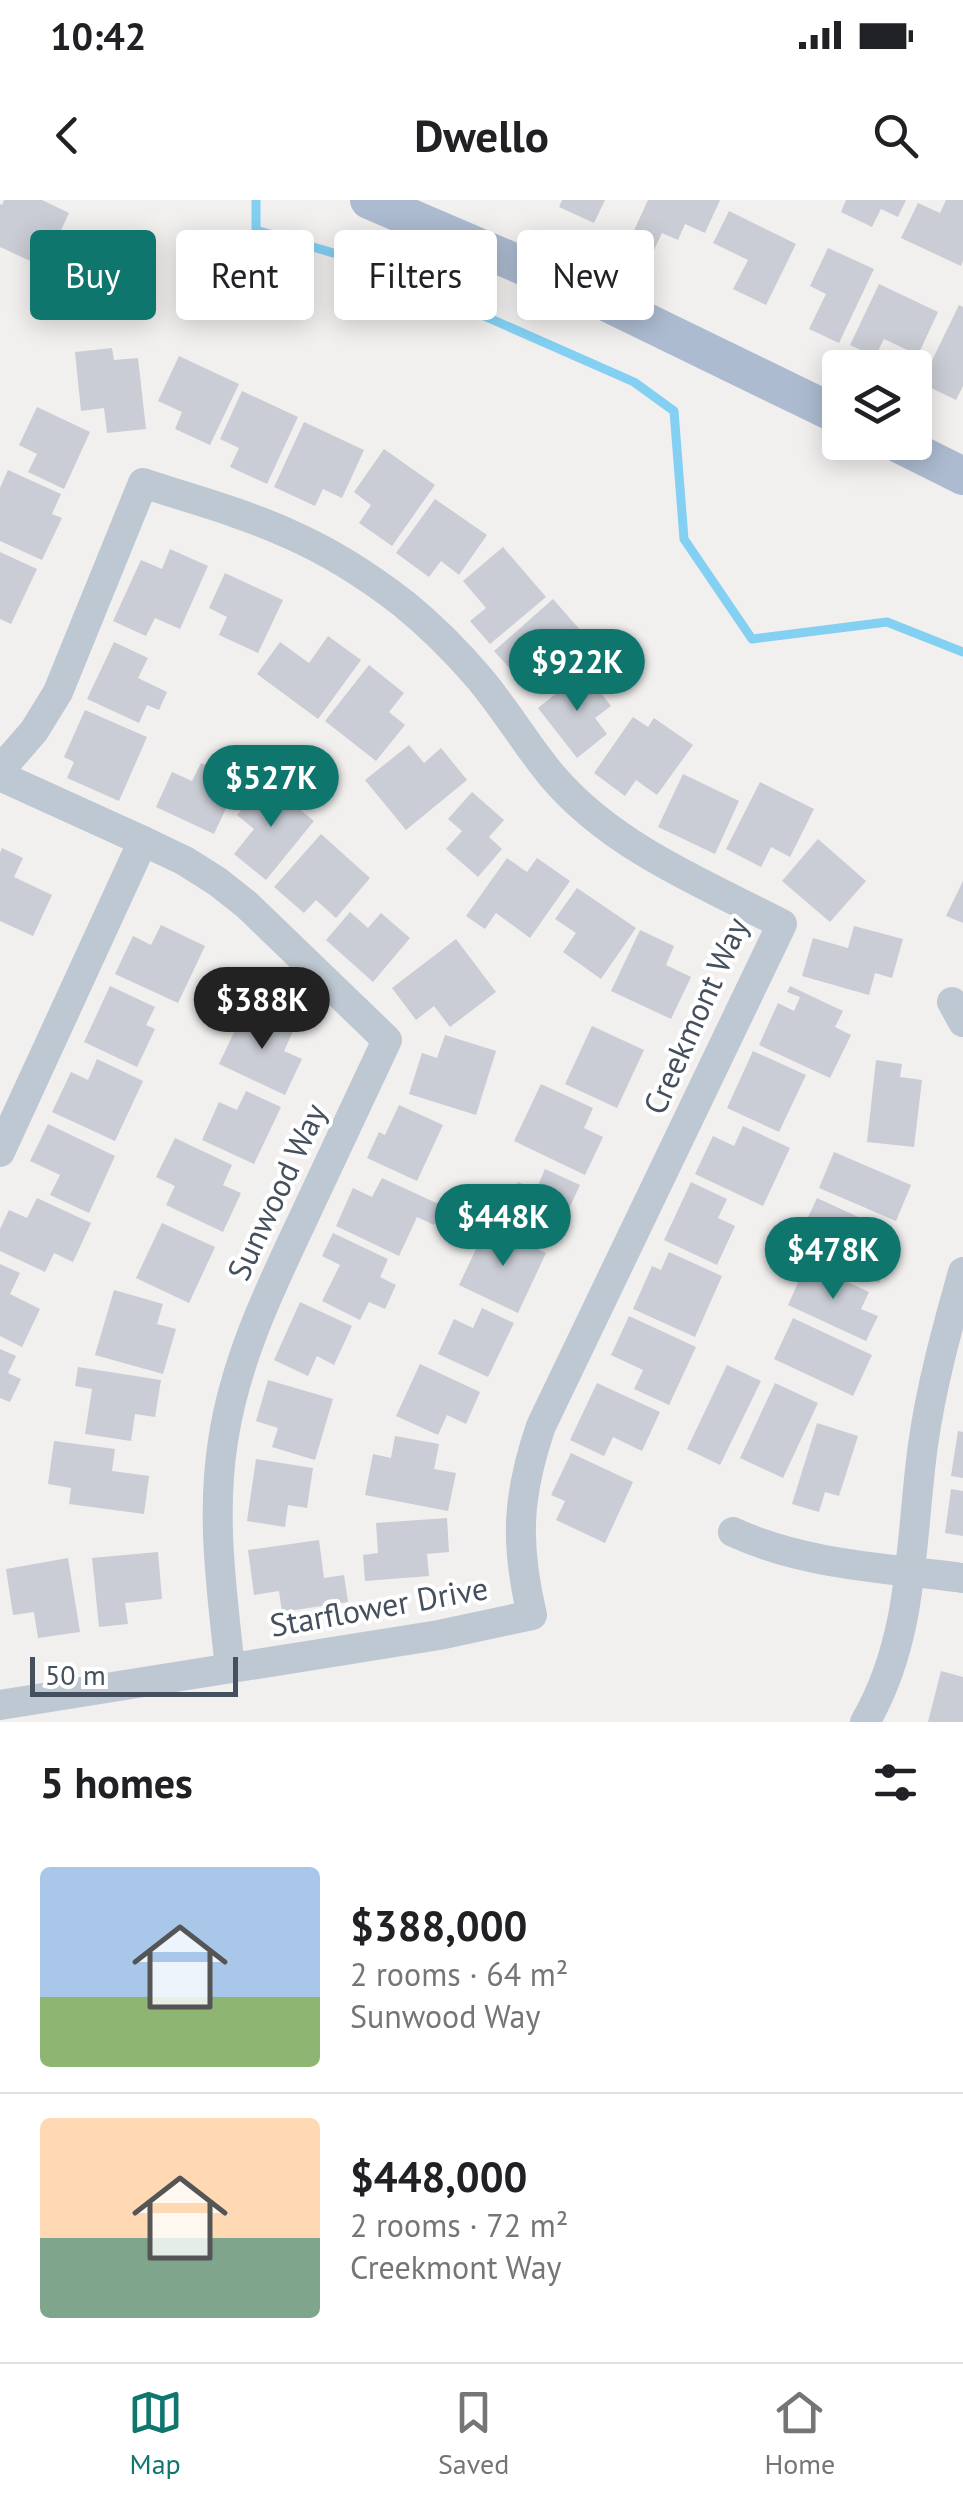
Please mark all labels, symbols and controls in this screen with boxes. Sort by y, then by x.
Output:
text: 10:42 [50,11,146,60]
text: Dwello [414,106,549,164]
icon: back [40,108,95,163]
icon: search [868,108,923,163]
chip: Buy [30,230,156,320]
chip: Rent [176,230,314,320]
chip: Filters [334,230,497,320]
chip: New [517,230,654,320]
map controls [822,350,932,460]
button: layers [822,350,932,460]
pin: $922K [507,629,647,714]
text: $922K [531,640,623,682]
pin: $527K [201,745,341,830]
text: $527K [225,756,317,798]
street label: Creekmont Way [633,910,757,1121]
pin: $388K [192,967,332,1052]
text: $388K [216,978,308,1020]
street label: Sunwood Way [217,1096,335,1287]
pin: $448K [433,1184,573,1269]
text: $448K [457,1195,549,1237]
pin: $478K [763,1217,903,1302]
text: $478K [787,1228,879,1270]
street label: Starflower Drive [267,1566,491,1646]
scale bar [30,1652,238,1696]
text: 50 m [45,1656,106,1693]
text: 5 homes [40,1755,193,1810]
icon: filters [868,1755,923,1810]
text: $388,000 [350,1898,527,1953]
icon: home [120,1907,240,2027]
text: 2 rooms · 64 m² [350,1953,568,1995]
text: Sunwood Way [350,1995,540,2037]
text: $448,000 [350,2149,527,2204]
icon: home [120,2158,240,2278]
text: 2 rooms · 72 m² [350,2204,568,2246]
text: Creekmont Way [350,2246,562,2288]
tab: Map [128,2385,183,2482]
tab: Saved [438,2385,509,2482]
tab: Home [765,2385,835,2482]

